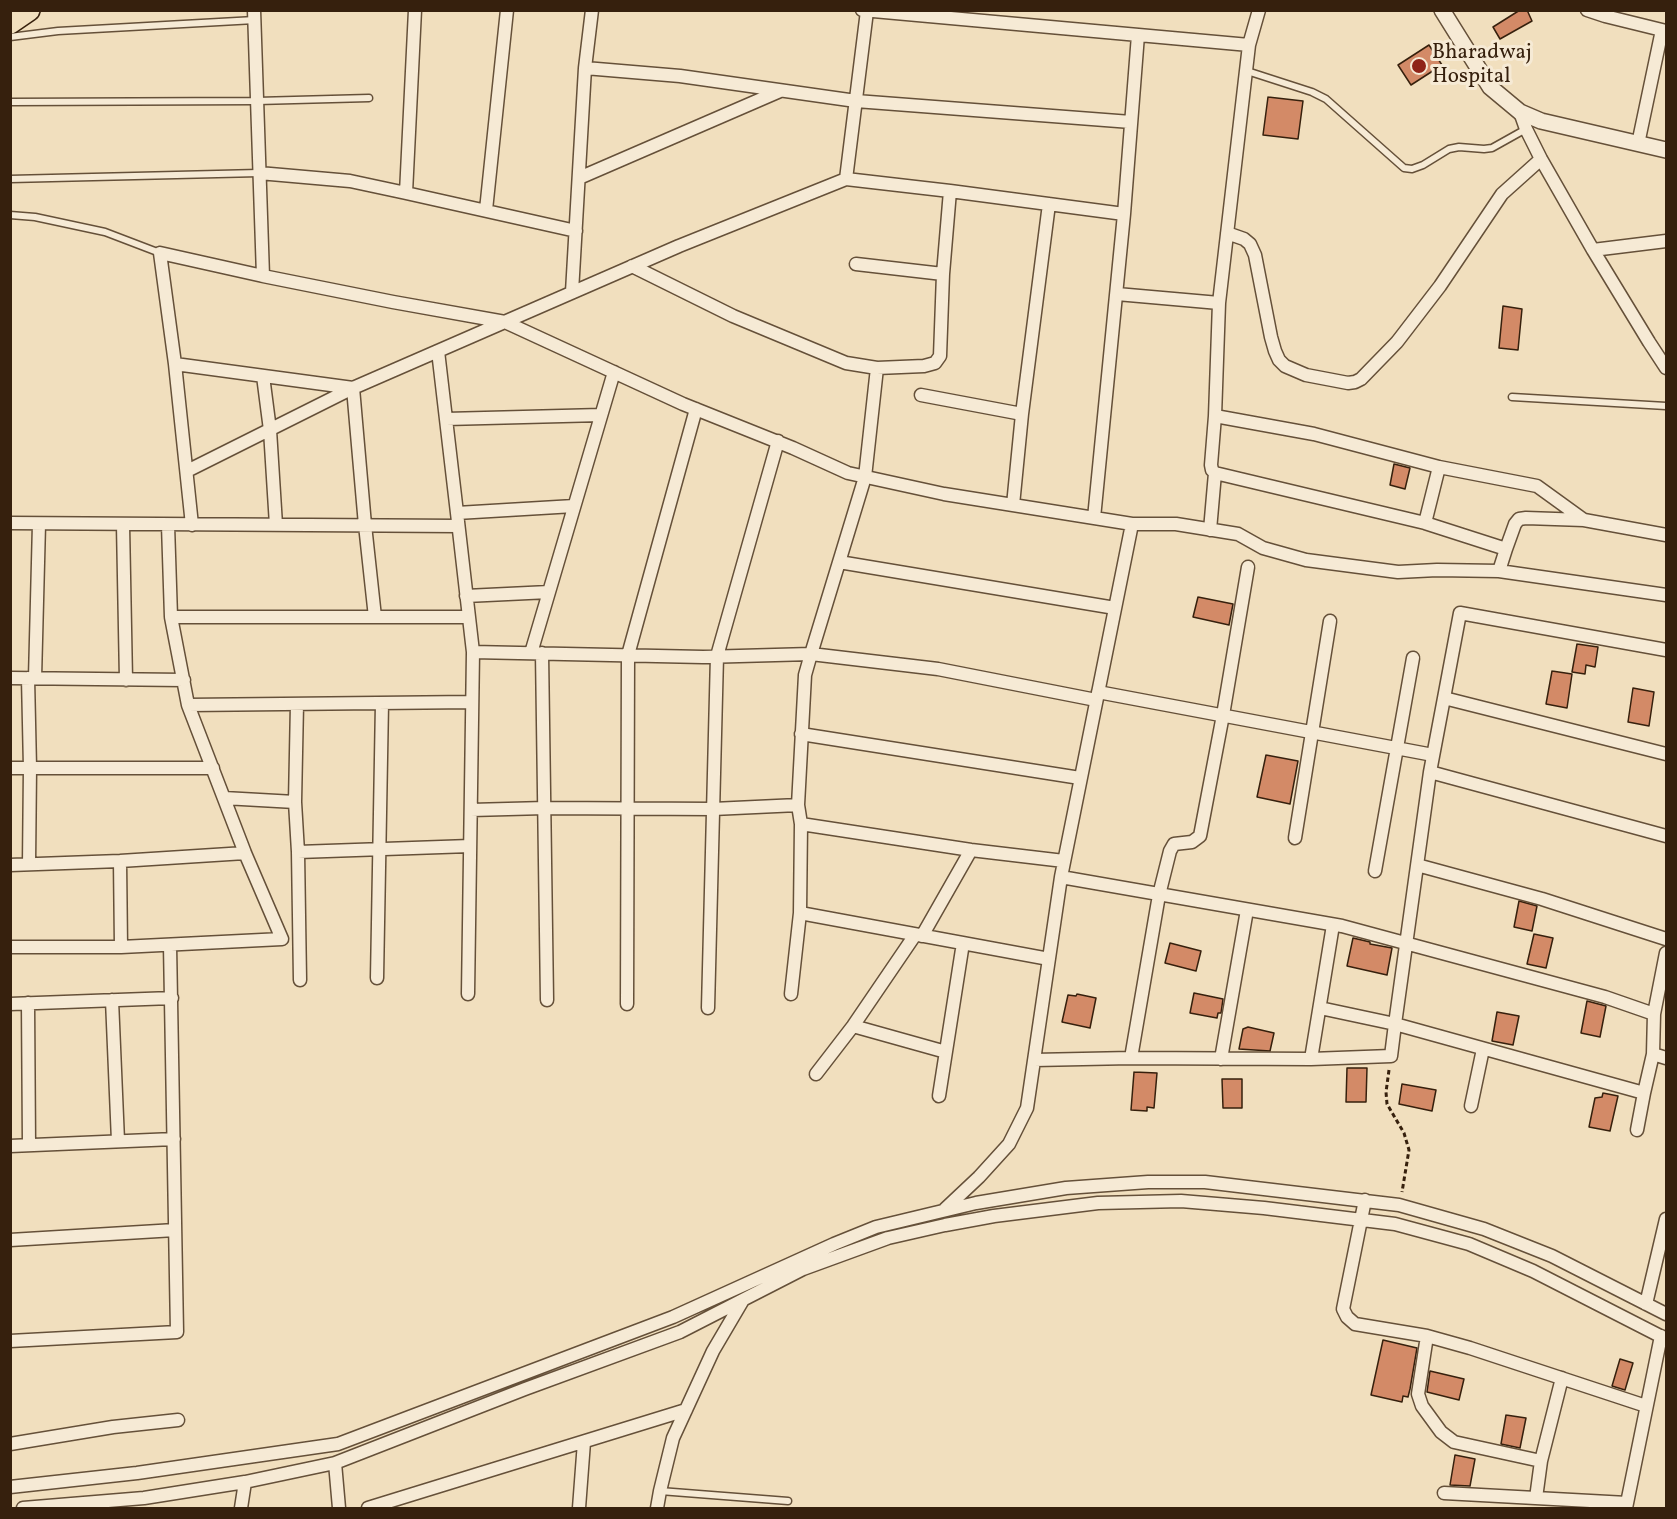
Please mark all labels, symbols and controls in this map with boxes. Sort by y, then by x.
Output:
place label: Bharadwaj Hospital [1432,41,1532,91]
marker: Bharadwaj Hospital [1410,57,1428,75]

